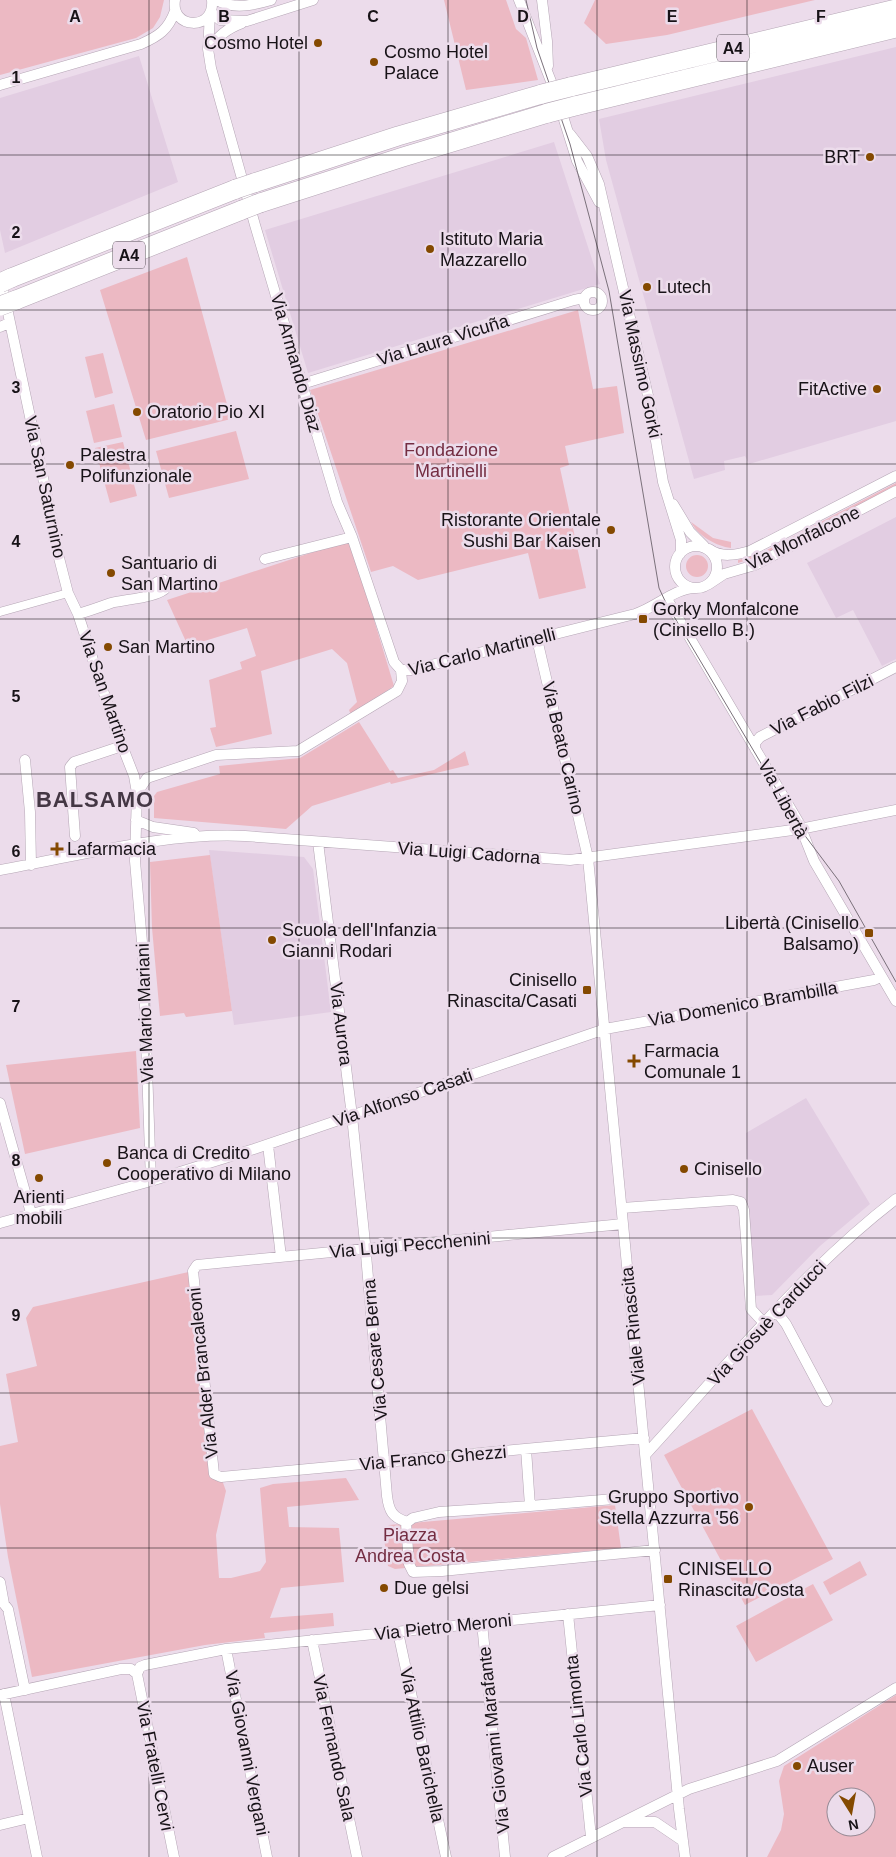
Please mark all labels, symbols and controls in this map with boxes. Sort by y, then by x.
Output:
text: A [69,8,81,25]
text: B [218,8,230,25]
text: C [367,8,379,25]
text: D [517,8,529,25]
text: E [667,8,678,25]
text: F [816,8,826,25]
place label: Cosmo Hotel [204,33,308,53]
road number: A4 [717,34,749,62]
marker: Cosmo Hotel [312,37,324,49]
place label: Cosmo Hotel Palace [384,42,488,83]
marker: Cosmo Hotel Palace [368,56,380,68]
text: 1 [12,69,21,86]
place label: BRT [824,147,860,167]
marker: BRT [864,151,876,163]
text: 2 [12,224,21,241]
place label: Istituto Maria Mazzarello [440,229,544,270]
road number: A4 [113,242,145,268]
marker: Istituto Maria Mazzarello [424,243,436,255]
place label: Lutech [657,277,711,297]
marker: Lutech [641,281,653,293]
street label: Via Massimo Gorki [615,288,665,440]
street label: Via Armando Diaz [267,291,325,435]
street label: Via Laura Vicuña [375,310,512,370]
text: 3 [12,379,21,396]
place label: FitActive [798,379,867,399]
marker: FitActive [871,383,883,395]
place label: Oratorio Pio XI [147,402,265,422]
marker: Oratorio Pio XI [131,406,143,418]
street label: Via San Saturnino [20,414,70,560]
park label: Fondazione Martinelli [404,440,498,481]
place label: Palestra Polifunzionale [80,445,192,486]
marker: Palestra Polifunzionale [64,459,76,471]
street label: Via Monfalcone [743,502,863,574]
place label: Ristorante Orientale Sushi Bar Kaisen [441,510,601,551]
marker: Ristorante Orientale Sushi Bar Kaisen [605,524,617,536]
text: 4 [12,533,21,550]
place label: Santuario di San Martino [121,553,218,594]
marker: Santuario di San Martino [105,567,117,579]
place label: Gorky Monfalcone (Cinisello B.) [653,599,799,640]
marker: Gorky Monfalcone (Cinisello B.) [637,613,649,625]
street label: Via Carlo Martinelli [406,624,558,680]
street label: Via San Martino [75,628,135,756]
place label: San Martino [118,637,215,657]
marker: San Martino [102,641,114,653]
street label: Via Fabio Filzi [767,671,877,739]
street label: Via Beato Carino [538,680,588,816]
text: 5 [12,688,21,705]
street label: Via Libertà [754,756,812,842]
district label: BALSAMO [36,787,154,812]
street label: Via Luigi Cadorna [397,838,542,868]
place label: Lafarmacia [67,839,157,859]
text: 6 [12,843,21,860]
marker: Lafarmacia [51,843,63,855]
place label: Libertà (Cinisello Balsamo) [725,913,859,954]
place label: Scuola dell'Infanzia Gianni Rodari [282,920,438,961]
marker: Libertà (Cinisello Balsamo) [863,927,875,939]
marker: Scuola dell'Infanzia Gianni Rodari [266,934,278,946]
street label: Via Mario Mariani [133,943,157,1083]
place label: Cinisello Rinascita/Casati [447,970,577,1011]
street label: Via Domenico Brambilla [647,977,840,1030]
street label: Via Aurora [326,981,356,1068]
marker: Cinisello Rinascita/Casati [581,984,593,996]
text: 7 [12,998,21,1015]
place label: Farmacia Comunale 1 [644,1041,741,1082]
marker: Farmacia Comunale 1 [628,1055,640,1067]
street label: Via Alfonso Casati [331,1065,475,1131]
place label: Banca di Credito Cooperativo di Milano [117,1143,291,1184]
text: 8 [12,1152,21,1169]
marker: Banca di Credito Cooperativo di Milano [101,1157,113,1169]
place label: Cinisello [694,1159,762,1179]
marker: Cinisello [678,1163,690,1175]
marker: Arienti mobili [33,1172,45,1184]
place label: Arienti mobili [13,1187,65,1228]
street label: Via Luigi Pecchenini [329,1228,491,1262]
street label: Via Giosuè Carducci [704,1256,830,1390]
street label: Viale Rinascita [617,1265,649,1386]
street label: Via Cesare Berna [359,1278,391,1421]
street label: Via Alder Brancaleoni [184,1287,222,1459]
text: 9 [12,1307,21,1324]
street label: Via Franco Ghezzi [359,1442,507,1474]
place label: Gruppo Sportivo Stella Azzurra '56 [599,1487,739,1528]
marker: Gruppo Sportivo Stella Azzurra '56 [743,1501,755,1513]
park label: Piazza Andrea Costa [355,1525,466,1566]
place label: CINISELLO Rinascita/Costa [678,1559,805,1600]
marker: CINISELLO Rinascita/Costa [662,1573,674,1585]
place label: Due gelsi [394,1578,469,1598]
marker: Due gelsi [378,1582,390,1594]
street label: Via Pietro Meroni [373,1610,513,1644]
street label: Via Giovanni Marafante [474,1646,514,1834]
street label: Via Carlo Limonta [561,1653,596,1798]
street label: Via Attilio Barichella [396,1666,448,1825]
street label: Via Giovanni Vergani [221,1669,273,1837]
street label: Via Fernando Sala [309,1673,359,1824]
street label: Via Fratelli Cervi [133,1699,177,1833]
place label: Auser [807,1756,854,1776]
marker: Auser [791,1760,803,1772]
north arrow [826,1787,876,1837]
text: N [847,1816,860,1834]

